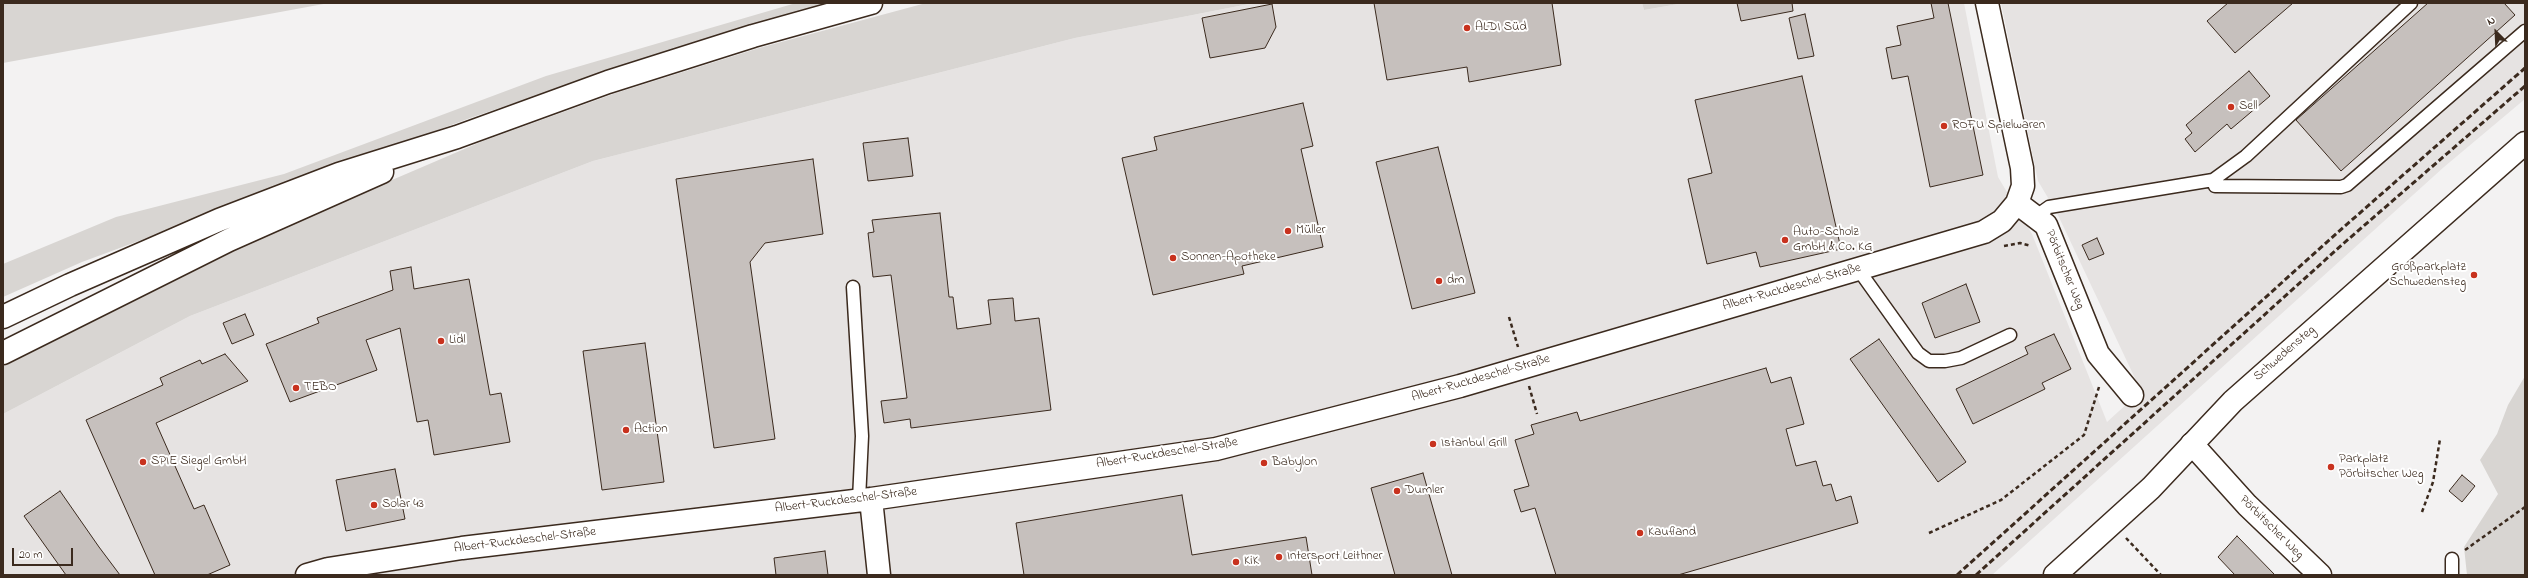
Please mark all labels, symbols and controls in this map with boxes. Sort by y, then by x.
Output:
north arrow [2476,12,2516,52]
text: N [2484,12,2498,30]
place label: ALDI Süd [1475,20,1527,36]
marker: ALDI Süd [1462,23,1472,33]
place label: Sell [2239,99,2258,115]
marker: Sell [2226,102,2236,112]
place label: ROFU Spielwaren [1952,118,2045,134]
marker: ROFU Spielwaren [1939,121,1949,131]
place label: Müller [1296,223,1326,239]
place label: Auto-Scholz GmbH & Co. KG [1793,225,1872,256]
marker: Müller [1283,226,1293,236]
street label: Pörbitscher Weg [2041,228,2087,312]
marker: Auto-Scholz GmbH & Co. KG [1780,235,1790,245]
place label: Sonnen-Apotheke [1181,250,1276,266]
marker: Sonnen-Apotheke [1168,253,1178,263]
place label: Großparkplatz Schwedensteg [2389,260,2466,291]
street label: Albert-Ruckdeschel-Straße [1721,261,1863,315]
marker: Großparkplatz Schwedensteg [2469,270,2479,280]
place label: dm [1447,273,1464,289]
marker: dm [1434,276,1444,286]
street label: Schwedensteg [2251,323,2319,385]
place label: Lidl [449,333,466,349]
marker: Lidl [436,336,446,346]
street label: Albert-Ruckdeschel-Straße [1410,352,1552,406]
place label: TEBO [304,380,337,396]
marker: TEBO [291,383,301,393]
place label: Action [634,422,668,438]
marker: Action [621,425,631,435]
street label: Albert-Ruckdeschel-Straße [1095,435,1239,473]
place label: Istanbul Grill [1441,436,1507,452]
marker: Istanbul Grill [1428,439,1438,449]
place label: Parkplatz Pörbitscher Weg [2339,452,2424,483]
place label: SPIE Siegel GmbH [151,454,247,470]
place label: Babylon [1272,455,1317,471]
marker: SPIE Siegel GmbH [138,457,148,467]
marker: Babylon [1259,458,1269,468]
marker: Parkplatz Pörbitscher Weg [2326,462,2336,472]
place label: Dumler [1405,483,1444,499]
street label: Albert-Ruckdeschel-Straße [774,485,918,517]
marker: Dumler [1392,486,1402,496]
street label: Pörbitscher Weg [2236,493,2306,563]
place label: Solar 43 [382,497,424,513]
marker: Solar 43 [369,500,379,510]
street label: Albert-Ruckdeschel-Straße [453,525,597,557]
place label: Kaufland [1648,525,1696,541]
marker: Kaufland [1635,528,1645,538]
scale bar [14,540,75,566]
text: 20 m [19,546,42,564]
place label: Intersport Leithner [1287,549,1383,565]
marker: Intersport Leithner [1274,552,1284,562]
place label: KiK [1244,554,1259,570]
marker: KiK [1231,557,1241,567]

